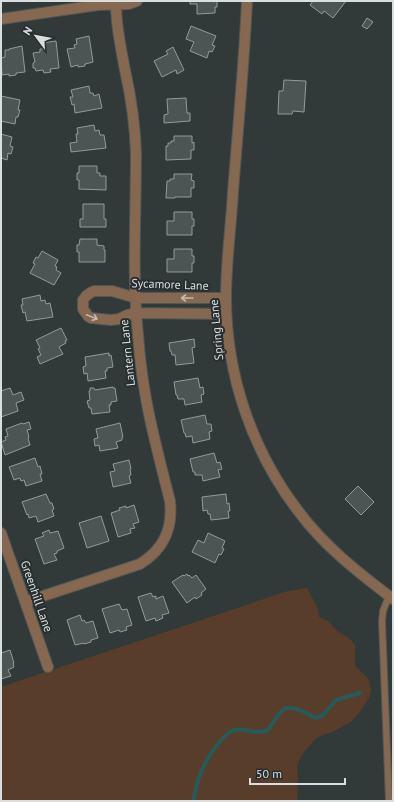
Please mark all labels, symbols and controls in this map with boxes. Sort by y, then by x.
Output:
north arrow [16,16,56,56]
text: N [20,24,35,37]
street label: Sycamore Lane [131,275,209,293]
one-way arrow [181,294,194,302]
street label: Spring Lane [206,299,226,361]
one-way arrow [86,313,98,321]
street label: Lantern Lane [116,319,138,387]
street label: Greenhill Lane [18,558,56,634]
scale bar [250,760,345,786]
text: 50 m [256,766,282,781]

